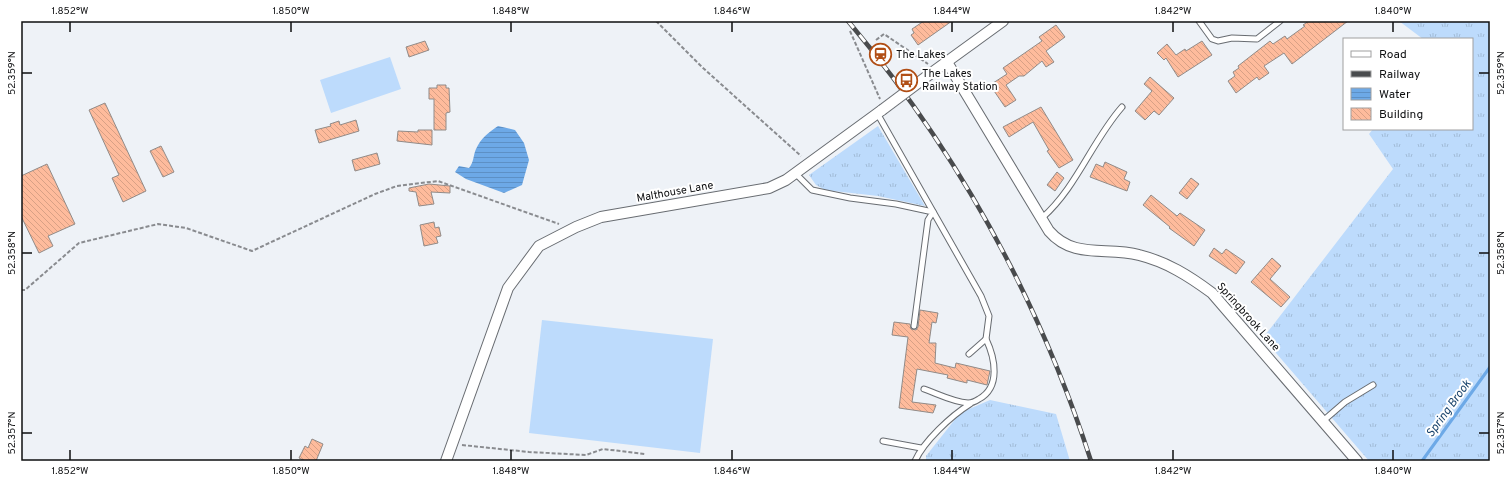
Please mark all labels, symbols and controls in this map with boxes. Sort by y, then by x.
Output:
text: 1.852°W [52,5,88,18]
text: 1.850°W [272,5,310,18]
text: 1.848°W [493,5,529,18]
text: 1.846°W [714,5,750,18]
text: 1.844°W [934,5,970,18]
text: 1.842°W [1155,5,1191,18]
text: 1.840°W [1374,5,1412,18]
legend [1343,38,1473,130]
station icon: The Lakes [867,42,893,68]
text: Road [1379,47,1407,63]
place label: The Lakes [896,48,946,62]
text: 52.359°N [6,51,19,95]
text: 52.359°N [1495,51,1508,95]
bus stop icon: The Lakes Railway Station [894,67,920,93]
place label: The Lakes Railway Station [922,67,998,94]
text: Railway [1379,67,1420,83]
text: Water [1379,87,1411,103]
text: Building [1379,107,1423,123]
street label: Malthouse Lane [636,178,715,206]
text: 52.358°N [6,231,19,275]
text: 52.358°N [1495,231,1508,275]
street label: Springbrook Lane [1213,280,1283,354]
water label: Spring Brook [1423,376,1476,441]
text: 52.357°N [6,411,19,455]
text: 52.357°N [1495,411,1508,455]
text: 1.852°W [52,465,88,478]
text: 1.850°W [272,465,310,478]
text: 1.848°W [493,465,529,478]
text: 1.846°W [714,465,750,478]
text: 1.844°W [934,465,970,478]
text: 1.842°W [1155,465,1191,478]
text: 1.840°W [1374,465,1412,478]

